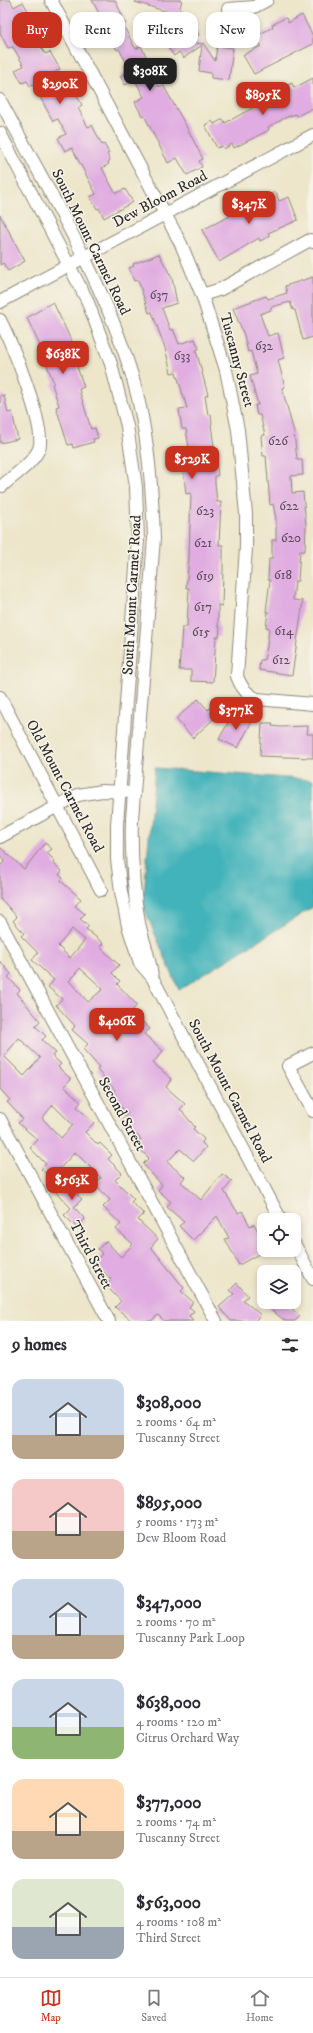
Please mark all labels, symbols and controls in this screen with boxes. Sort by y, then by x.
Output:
chip: Buy [12,12,62,48]
chip: Rent [70,12,125,48]
chip: Filters [133,12,198,48]
chip: New [206,12,260,48]
pin: $308K [122,58,178,92]
text: $308K [133,63,167,79]
pin: $290K [32,71,88,105]
text: $290K [42,76,78,92]
pin: $895K [235,82,291,116]
text: $895K [245,87,281,103]
street label: South Mount Carmel Road [47,166,135,319]
street label: Dew Bloom Road [110,166,211,232]
pin: $347K [221,191,277,225]
text: $347K [232,196,266,212]
house number: 637 [150,287,168,303]
street label: Tuscanny Street [215,311,259,409]
house number: 632 [255,338,274,354]
pin: $638K [35,341,91,375]
text: $638K [46,346,80,362]
house number: 633 [174,348,190,364]
house number: 626 [268,433,289,449]
pin: $529K [164,446,220,480]
text: $529K [174,451,210,467]
house number: 622 [279,498,299,514]
house number: 623 [196,503,214,519]
street label: South Mount Carmel Road [118,514,146,676]
house number: 620 [281,530,301,546]
house number: 621 [194,535,212,551]
house number: 618 [274,567,292,583]
house number: 619 [196,568,214,584]
house number: 617 [194,599,212,615]
house number: 614 [275,623,294,639]
house number: 615 [192,624,210,640]
house number: 612 [272,652,291,668]
pin: $377K [208,697,264,731]
text: $377K [219,702,253,718]
street label: Old Mount Carmel Road [22,716,108,856]
pin: $406K [89,1008,145,1042]
text: $406K [98,1013,136,1029]
street label: South Mount Carmel Road [184,1016,276,1167]
street label: Second Street [94,1074,150,1155]
pin: $563K [44,1167,100,1201]
text: $563K [55,1172,89,1188]
map controls [257,1213,301,1309]
button: locate [257,1213,301,1257]
street label: Third Street [65,1218,117,1293]
button: layers [257,1265,301,1309]
text: 9 homes [12,1334,67,1356]
icon: filters [279,1334,301,1356]
text: $308,000 [136,1392,201,1414]
icon: home [44,1395,92,1443]
text: 2 rooms · 64 m² [136,1414,216,1430]
text: Tuscanny Street [136,1430,220,1446]
text: $895,000 [136,1492,202,1514]
icon: home [44,1495,92,1543]
text: 5 rooms · 173 m² [136,1514,218,1530]
text: Dew Bloom Road [136,1530,226,1546]
text: $347,000 [136,1592,202,1614]
icon: home [44,1595,92,1643]
text: 2 rooms · 70 m² [136,1614,216,1630]
text: Tuscanny Park Loop [136,1630,245,1646]
text: $638,000 [136,1692,201,1714]
icon: home [44,1695,92,1743]
text: 4 rooms · 120 m² [136,1714,221,1730]
text: Citrus Orchard Way [136,1730,239,1746]
text: $377,000 [136,1792,201,1814]
icon: home [44,1795,92,1843]
text: 2 rooms · 74 m² [136,1814,216,1830]
text: Tuscanny Street [136,1830,220,1846]
text: $563,000 [136,1892,201,1914]
icon: home [44,1895,92,1943]
text: 4 rooms · 108 m² [136,1914,221,1930]
text: Third Street [136,1930,201,1946]
tab: Map [40,1987,62,2025]
tab: Saved [141,1987,167,2025]
tab: Home [246,1987,273,2025]

